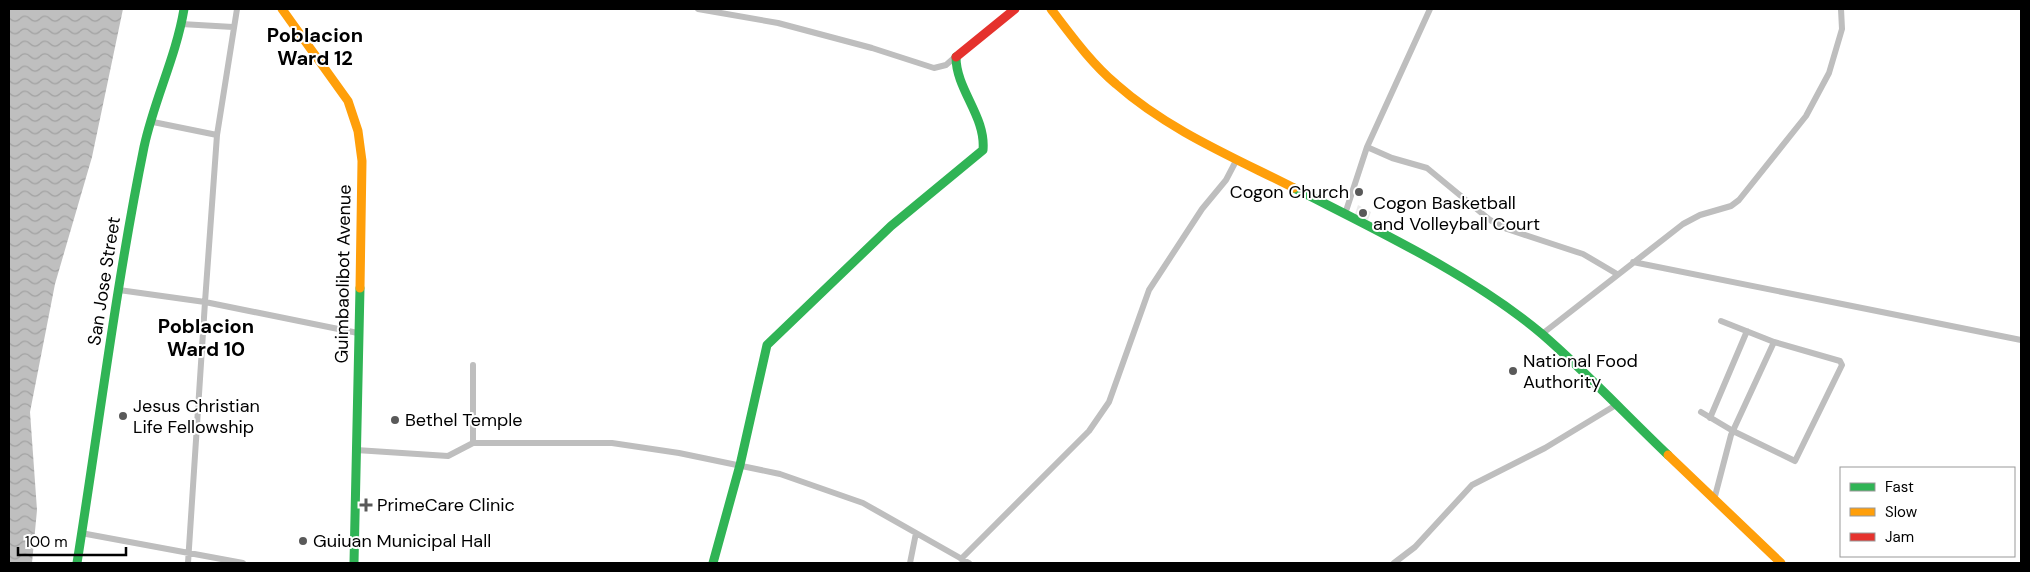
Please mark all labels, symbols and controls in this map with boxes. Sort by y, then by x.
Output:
district label: Poblacion Ward 12 [267,22,363,71]
place label: Cogon Church [1230,180,1349,204]
street label: Guimbaolibot Avenue [329,184,357,364]
marker: Cogon Church [1353,186,1365,198]
place label: Cogon Basketball and Volleyball Court [1373,191,1540,236]
marker: Cogon Basketball and Volleyball Court [1357,207,1369,219]
street label: San Jose Street [82,215,126,347]
district label: Poblacion Ward 10 [158,313,254,362]
place label: National Food Authority [1523,349,1638,394]
marker: National Food Authority [1507,365,1519,377]
place label: Jesus Christian Life Fellowship [133,394,260,439]
place label: Bethel Temple [405,408,522,432]
marker: Jesus Christian Life Fellowship [117,410,129,422]
marker: Bethel Temple [389,414,401,426]
legend [1840,467,2015,557]
text: Fast [1885,477,1914,497]
place label: PrimeCare Clinic [377,493,515,517]
marker: PrimeCare Clinic [359,498,373,512]
text: Slow [1885,502,1918,522]
scale bar [18,524,125,556]
text: Jam [1885,527,1914,547]
place label: Guiuan Municipal Hall [313,529,491,553]
text: 100 m [25,532,68,552]
marker: Guiuan Municipal Hall [297,535,309,547]

